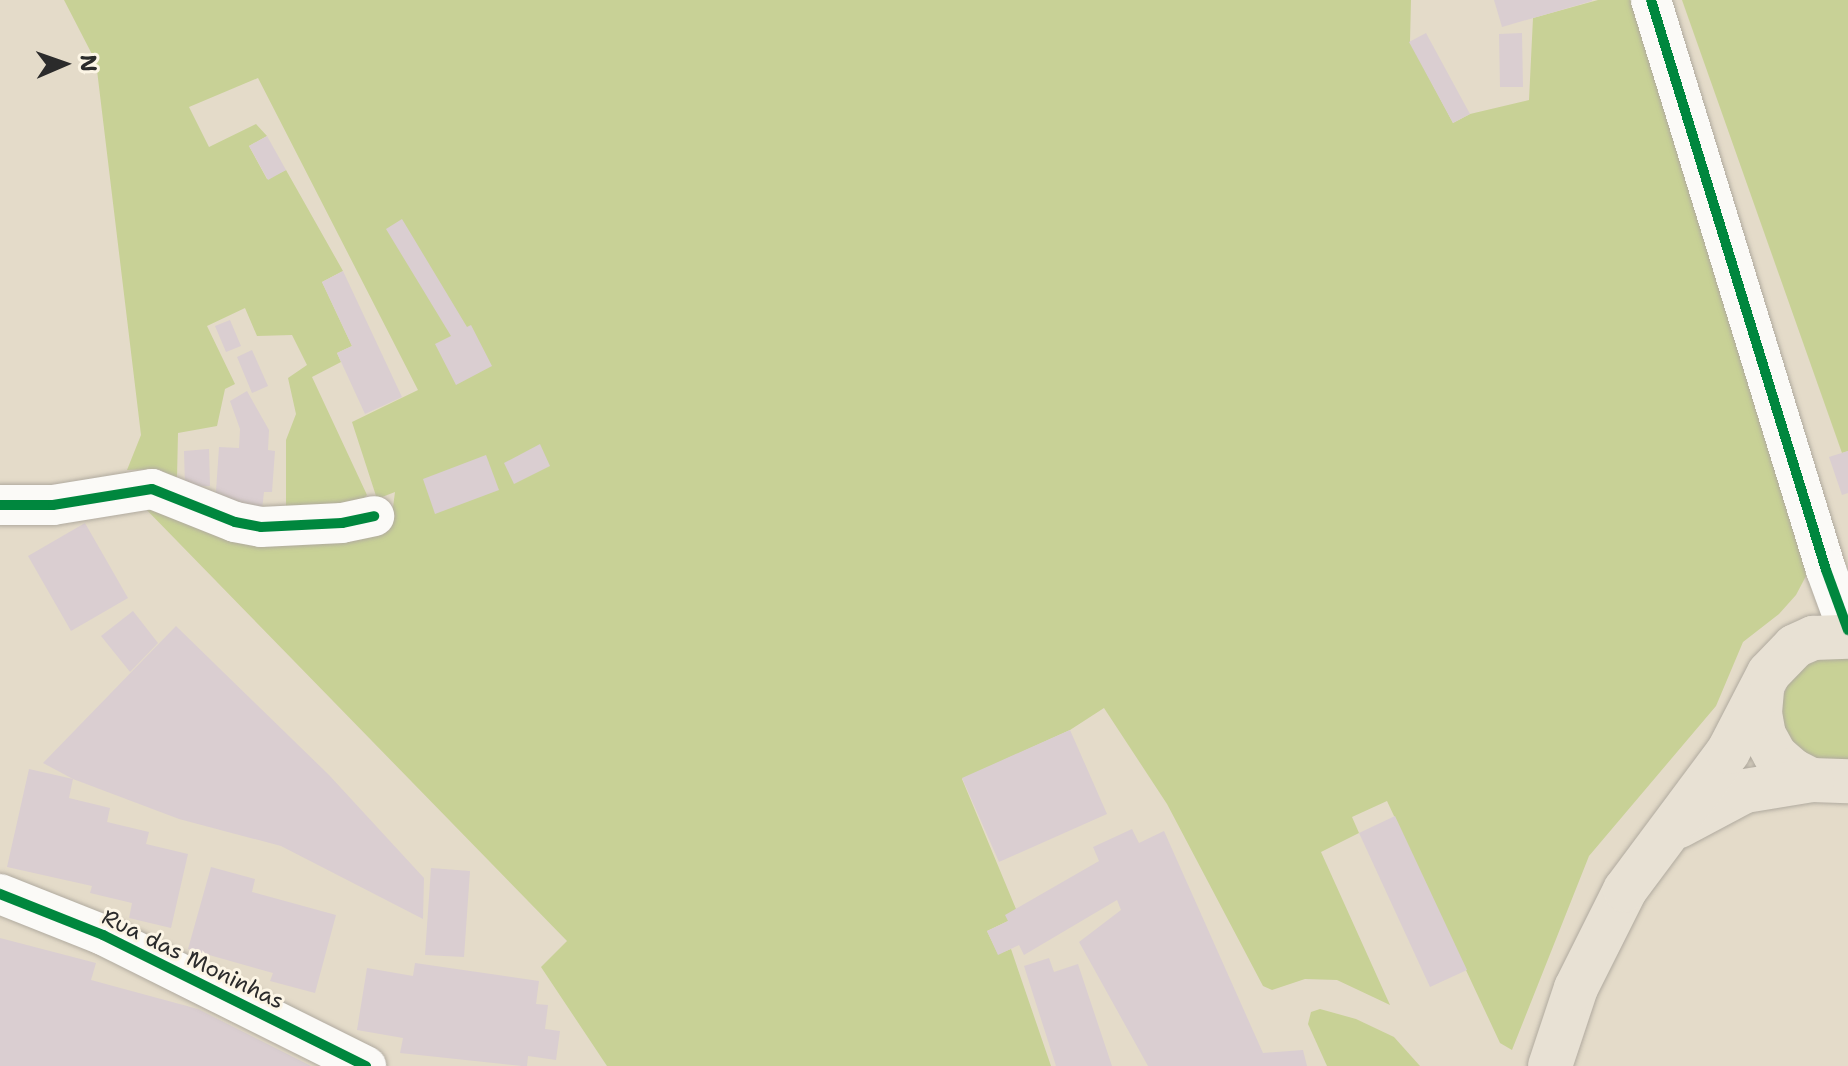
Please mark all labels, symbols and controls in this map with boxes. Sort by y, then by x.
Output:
north arrow [24,24,104,104]
text: N [74,54,103,72]
street label: Rua das Moninhas [98,903,288,1015]

